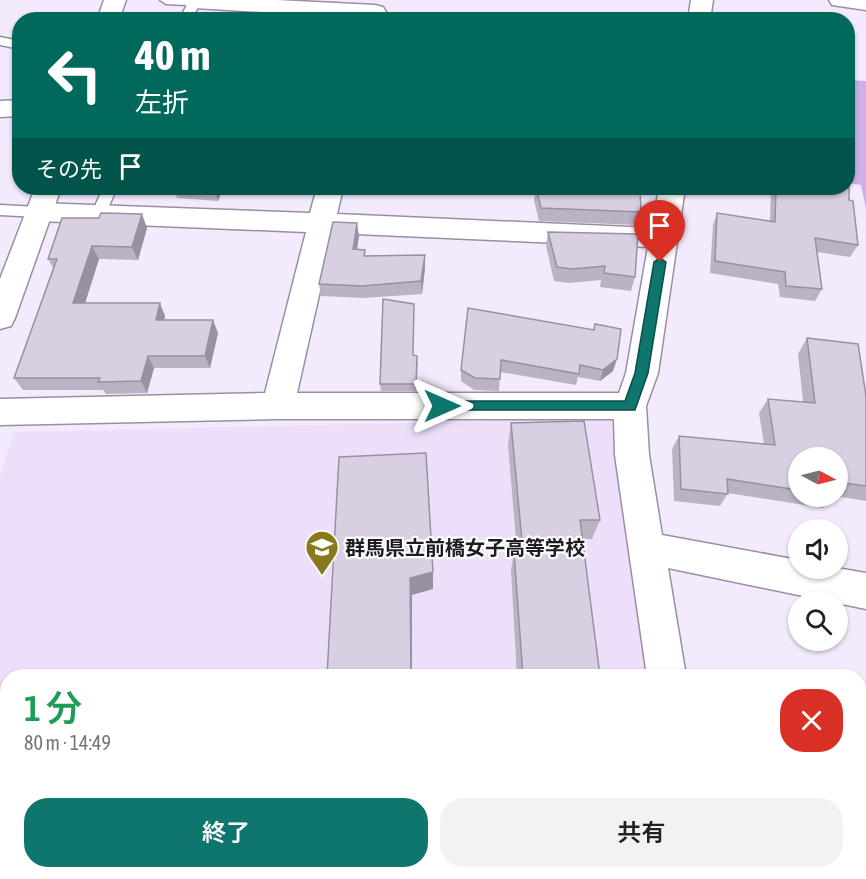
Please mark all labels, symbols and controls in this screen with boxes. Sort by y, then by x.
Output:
text: 40 m [135,31,210,79]
icon: left [36,36,114,114]
text: 左折 [135,87,189,118]
icon: arrive [114,150,147,183]
text: その先 [36,156,102,182]
pin [634,200,685,262]
icon: arrive [643,209,676,242]
position arrow [410,374,474,438]
north arrow [788,447,848,507]
map controls [788,447,848,651]
button: sound [788,519,848,579]
school or university icon: 群馬県立前橋女子高等学校 [304,529,340,576]
place label: 群馬県立前橋女子高等学校 [345,536,585,559]
button: search [788,591,848,651]
text: 1 分 [24,687,82,729]
button: close [780,689,843,752]
text: 80 m · 14:49 [24,731,111,754]
button: 終了 [24,798,428,867]
button: 共有 [440,798,843,867]

